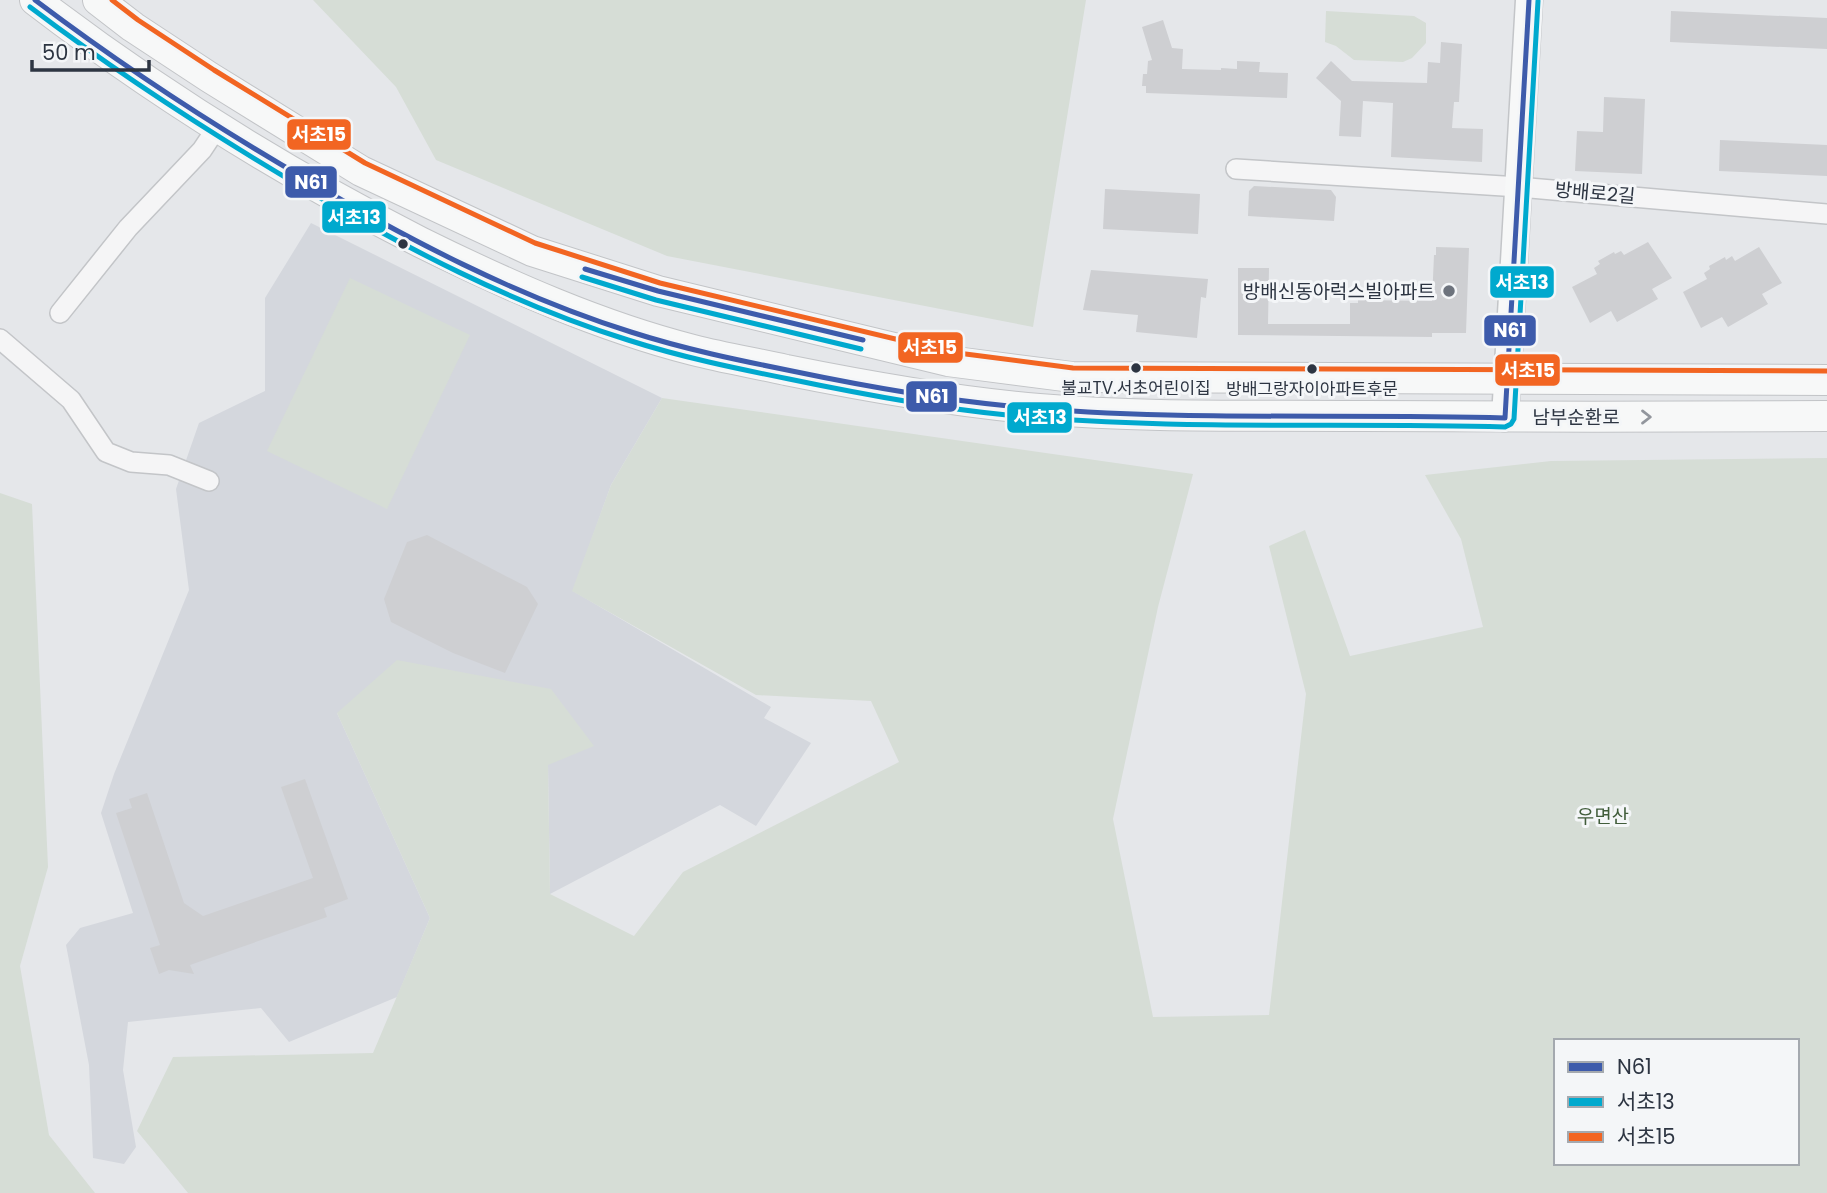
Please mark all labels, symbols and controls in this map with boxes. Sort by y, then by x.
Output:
scale bar [32,28,149,72]
text: 50 m [42,38,96,67]
line badge: 서초15 [286,118,352,151]
text: 서초15 [292,121,346,148]
line badge: N61 [284,165,338,199]
text: N61 [294,169,328,196]
street label: 방배로2길 [1554,176,1636,210]
line badge: 서초13 [321,200,387,234]
text: 서초13 [327,204,381,231]
unlabelled marker [396,237,410,251]
line badge: 서초13 [1489,265,1555,299]
text: 서초13 [1495,269,1549,296]
place label: 방배신동아럭스빌아파트 [1243,278,1435,305]
marker: 방배신동아럭스빌아파트 [1441,283,1457,299]
line badge: N61 [1483,314,1537,347]
text: N61 [1493,317,1527,344]
line badge: 서초15 [897,331,964,364]
text: 서초15 [903,334,957,361]
line badge: 서초15 [1494,353,1561,387]
text: 서초15 [1501,357,1555,384]
marker: 불교TV.서초어린이집 [1129,361,1143,375]
marker: 방배그랑자이아파트후문 [1305,362,1319,376]
place label: 불교TV.서초어린이집 [1061,376,1211,400]
place label: 방배그랑자이아파트후문 [1226,377,1398,401]
line badge: N61 [905,380,958,413]
text: N61 [915,383,949,410]
line badge: 서초13 [1006,401,1073,434]
text: 서초13 [1013,404,1067,431]
street label: 남부순환로 [1532,404,1620,431]
one-way arrow [1642,409,1652,425]
park label: 우면산 [1577,803,1629,830]
legend [1554,1039,1799,1165]
text: N61 [1617,1052,1652,1081]
text: 서초13 [1617,1087,1675,1116]
text: 서초15 [1617,1122,1676,1151]

